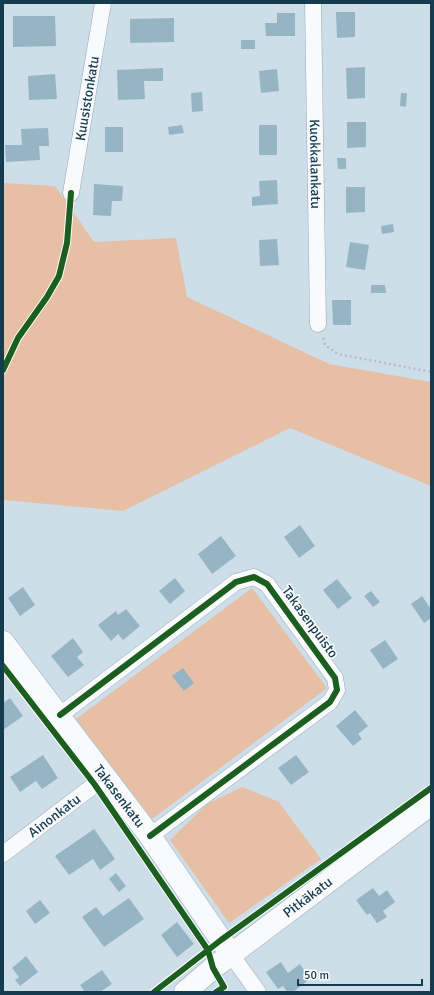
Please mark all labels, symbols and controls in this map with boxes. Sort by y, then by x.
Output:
street label: Kuusistonkatu [71,55,102,142]
street label: Kuokkalankatu [306,119,325,209]
street label: Takasenpuisto [278,583,342,661]
street label: Takasenkatu [90,761,149,831]
street label: Ainonkatu [24,790,84,841]
street label: Pitkäkatu [279,873,335,921]
scale bar [298,961,422,987]
text: 50 m [304,968,329,983]

